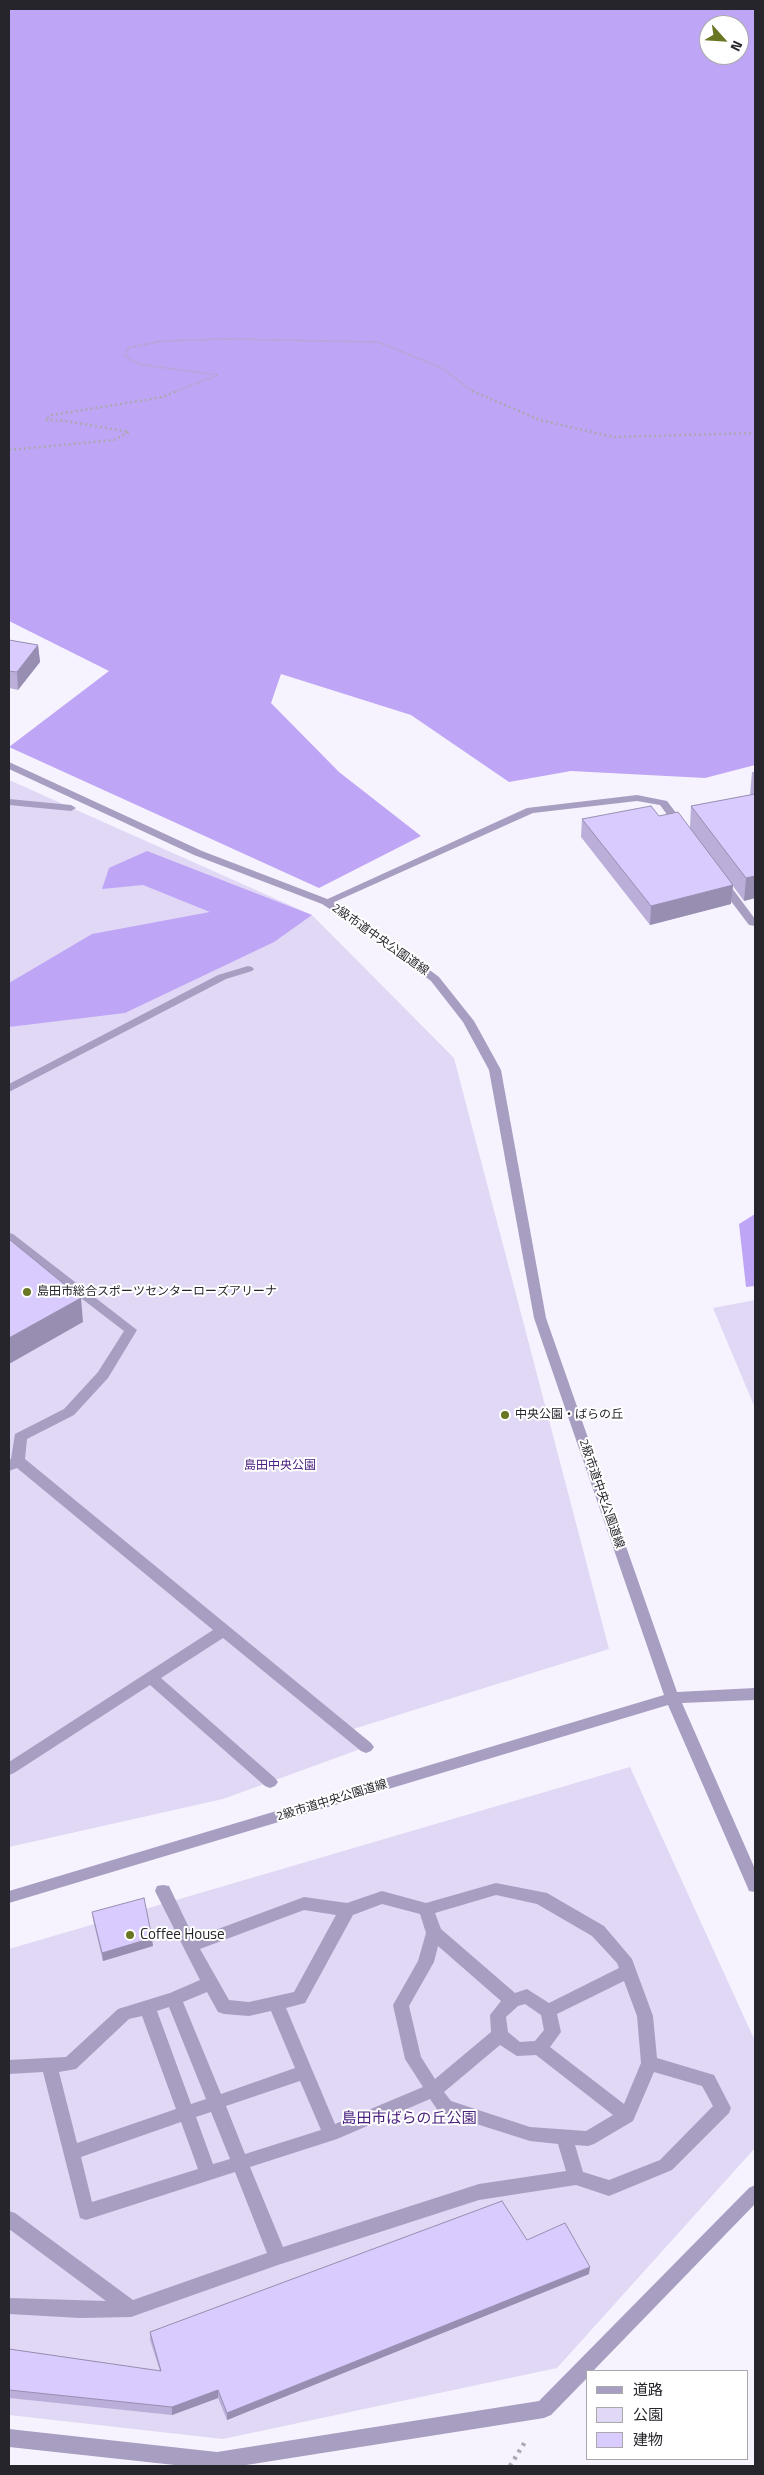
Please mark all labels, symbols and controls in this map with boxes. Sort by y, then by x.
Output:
north arrow [699,15,749,65]
text: N [725,37,749,55]
street label: 2級市道中央公園道線 [329,901,431,979]
place label: 島田市総合スポーツセンターローズアリーナ [37,1285,277,1299]
marker: 島田市総合スポーツセンターローズアリーナ [21,1286,33,1298]
place label: 中央公園・ばらの丘 [515,1408,623,1422]
marker: 中央公園・ばらの丘 [499,1409,511,1421]
street label: 2級市道中央公園道線 [576,1437,626,1551]
park label: 島田中央公園 [244,1459,316,1473]
street label: 2級市道中央公園道線 [275,1777,389,1825]
place label: Coffee House [140,1926,225,1944]
marker: Coffee House [124,1929,136,1941]
park label: 島田市ばらの丘公園 [342,2110,476,2128]
legend [586,2370,749,2460]
text: 道路 [633,2378,663,2401]
text: 公園 [633,2403,663,2426]
text: 建物 [633,2428,663,2451]

